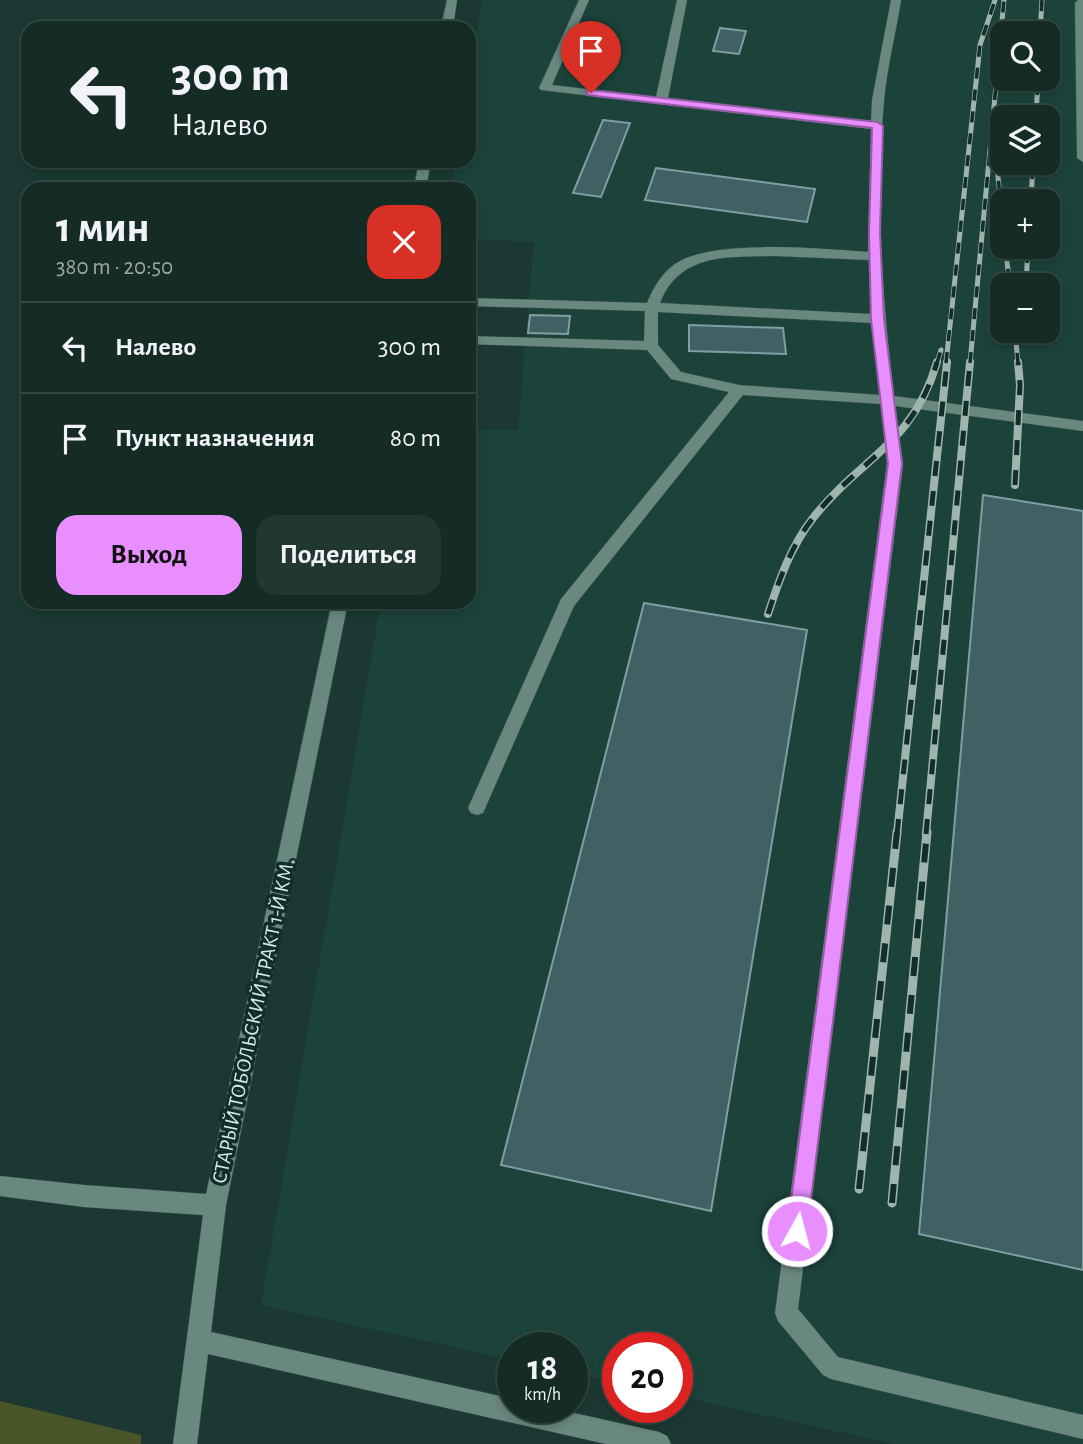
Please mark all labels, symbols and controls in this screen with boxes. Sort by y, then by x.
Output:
pin [561,21,621,93]
map controls [990,21,1060,343]
button: search [990,21,1060,91]
icon: arrive [572,32,610,70]
icon: left [56,49,147,140]
text: 300 m [171,51,290,100]
button: layers [990,105,1060,175]
text: Налево [171,109,268,141]
button: + [990,189,1060,259]
button: close [367,205,441,279]
text: 1 мин [56,207,150,249]
text: 380 m · 20:50 [56,256,173,279]
button: − [990,273,1060,343]
icon: left [56,329,94,367]
text: Налево [115,334,196,360]
text: 300 m [378,334,441,360]
icon: arrive [56,420,94,458]
text: Пункт назначения [115,425,315,451]
text: 80 m [390,425,441,451]
button: Выход [56,515,242,595]
button: Поделиться [256,515,441,595]
street label: СТАРЫЙ ТОБОЛЬСКИЙ ТРАКТ 1-Й КМ. [208,856,298,1186]
position arrow [760,1194,834,1268]
speed limit sign: 20 [602,1332,693,1423]
text: 18 [528,1351,557,1386]
text: km/h [524,1386,561,1404]

